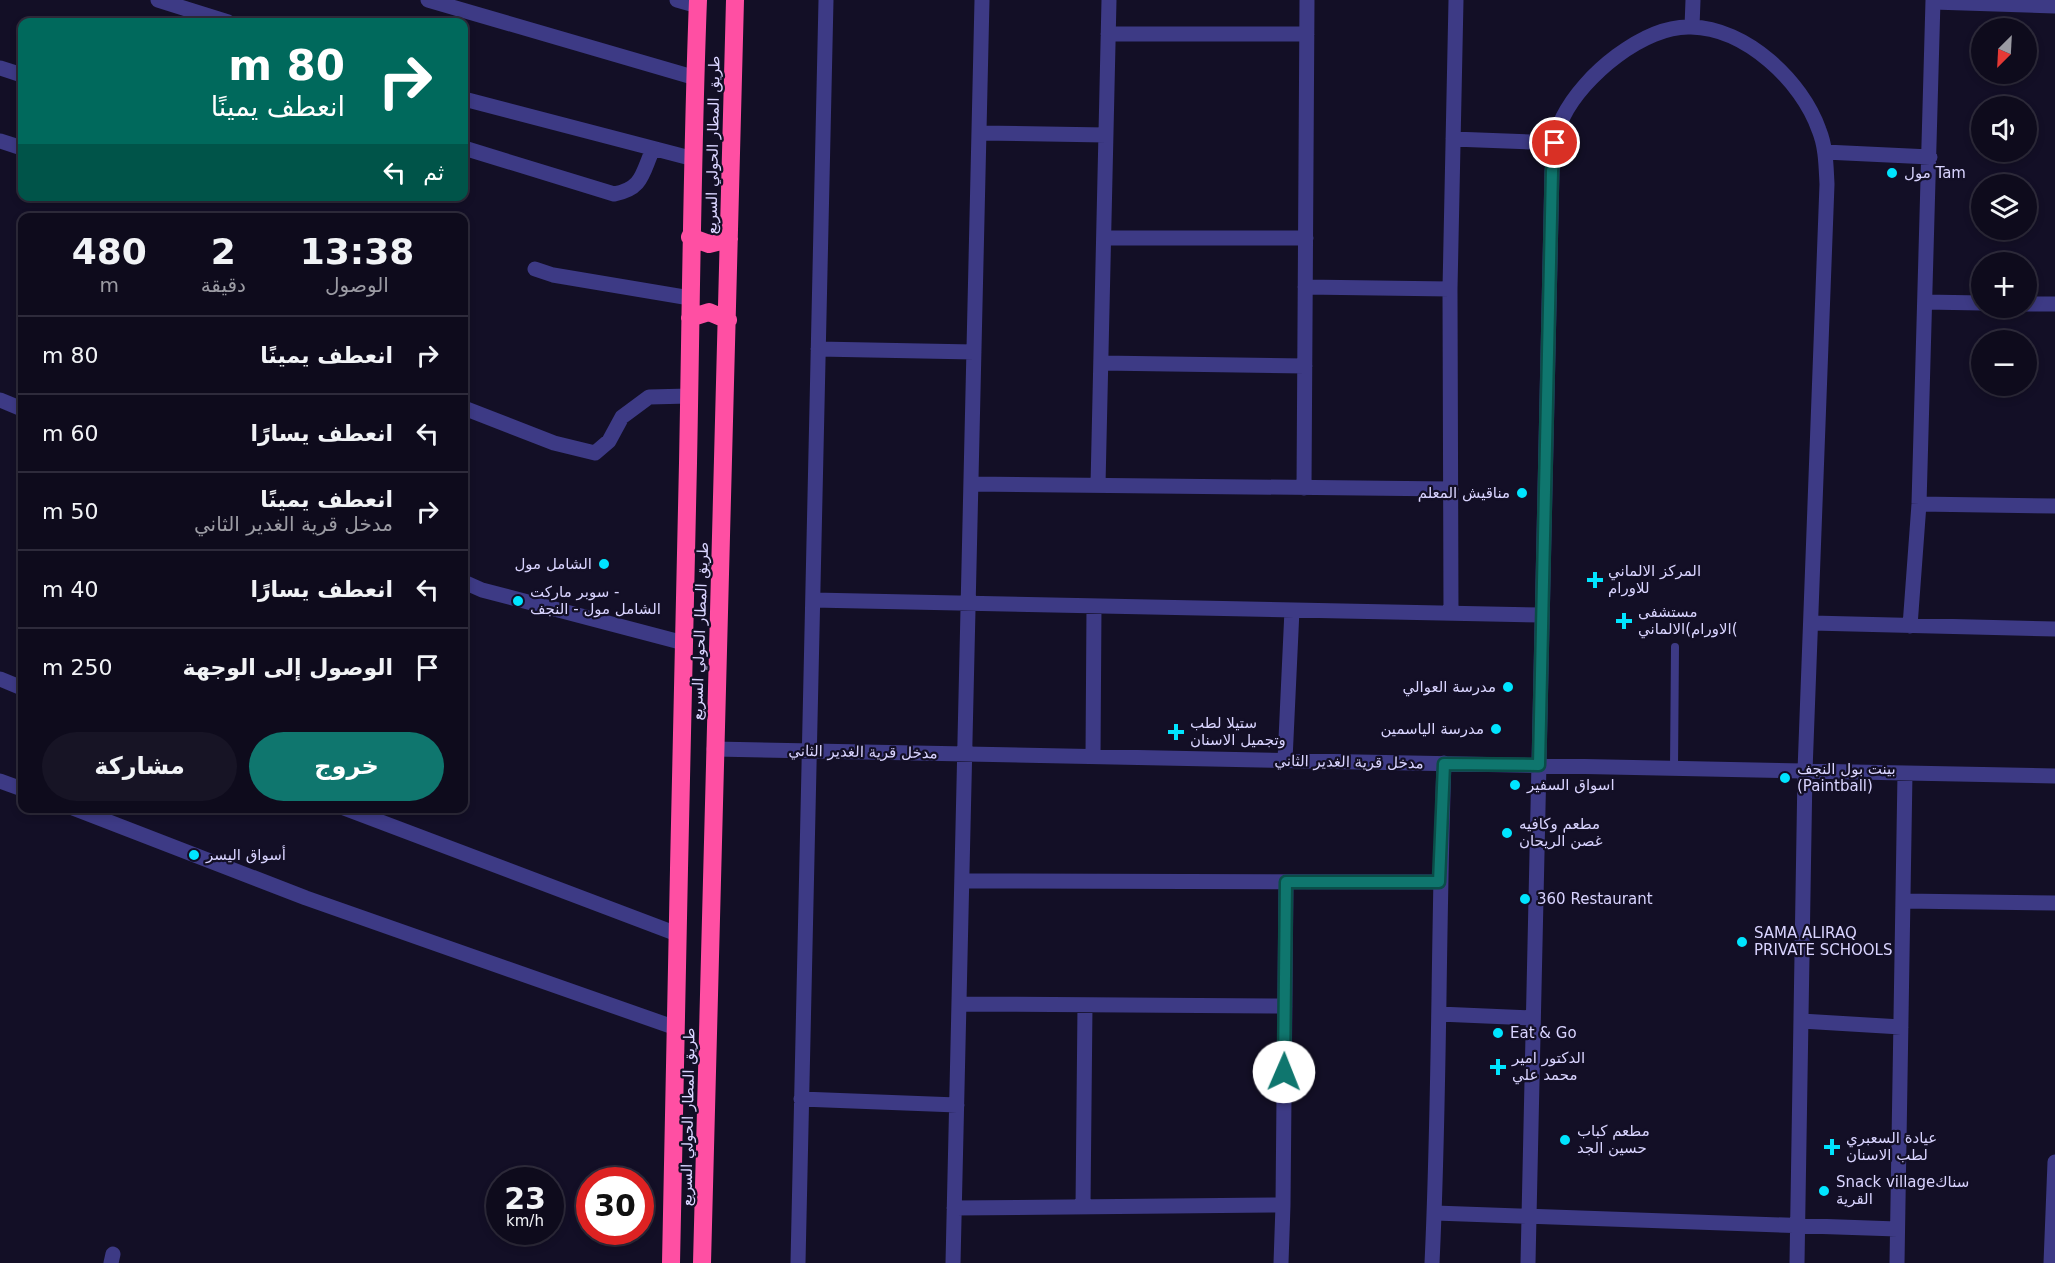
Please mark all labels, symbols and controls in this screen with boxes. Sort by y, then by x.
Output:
north arrow [1971,18,2037,84]
map controls [1971,18,2037,396]
text: 80 m [228,41,345,90]
icon: right [366,42,444,120]
street label: طريق المطار الحولي السريع [702,56,725,234]
text: انعطف يمينًا [211,91,345,122]
button: sound [1971,96,2037,162]
pin [1529,117,1580,168]
icon: arrive [1538,126,1571,159]
icon: left [378,156,411,189]
text: ثم [423,160,444,185]
place label: مول Tam [1904,164,1966,182]
marker: مول Tam [1885,166,1899,180]
button: layers [1971,174,2037,240]
text: 480 [72,231,147,272]
text: 2 [211,231,236,272]
text: 13:38 [300,231,414,272]
button: + [1971,252,2037,318]
text: m [100,273,119,297]
text: دقيقة [201,273,246,297]
text: الوصول [325,273,389,297]
button: − [1971,330,2037,396]
icon: right [411,339,444,372]
text: 80 m [42,343,98,368]
text: انعطف يمينًا [260,343,393,368]
icon: left [411,417,444,450]
text: 60 m [42,421,98,446]
text: انعطف يسارًا [250,421,393,446]
place label: مناقيش المعلم [1418,484,1510,502]
marker: مناقيش المعلم [1515,486,1529,500]
text: انعطف يمينًا [260,487,393,512]
icon: right [411,495,444,528]
text: 50 m [42,499,98,524]
text: مدخل قرية الغدير الثاني [194,512,393,536]
street label: طريق المطار الحولي السريع [688,541,713,721]
place label: الشامل مول [514,555,592,573]
marker: الشامل مول [597,557,611,571]
place label: المركز الالماني للاورام [1608,562,1701,597]
marker: المركز الالماني للاورام [1586,571,1604,589]
icon: left [411,573,444,606]
text: 40 m [42,577,98,602]
text: انعطف يسارًا [250,577,393,602]
place label: سوبر ماركت - الشامل مول - النجف [530,583,661,618]
marker: سوبر ماركت - الشامل مول - النجف [511,594,525,608]
place label: مستشفى الاورام)الالماني( [1638,603,1738,639]
marker: مستشفى الاورام)الالماني( [1615,612,1633,630]
icon: arrive [411,651,444,684]
text: 250 m [42,655,112,680]
text: الوصول إلى الوجهة [183,655,393,680]
place label: مدرسة العوالي [1403,678,1496,697]
marker: مدرسة العوالي [1501,680,1515,694]
place label: ستيلا لطب وتجميل الاسنان [1190,714,1286,749]
place label: مدرسة الياسمين [1380,720,1484,738]
marker: مدرسة الياسمين [1489,722,1503,736]
marker: ستيلا لطب وتجميل الاسنان [1167,723,1185,741]
button: مشاركة [42,732,237,801]
button: خروج [249,732,444,801]
street label: مدخل قرية الغدير الثاني [788,742,938,763]
street label: مدخل قرية الغدير الثاني [1274,752,1424,773]
place label: بينت بول النجف (Paintball) [1797,760,1896,795]
marker: بينت بول النجف (Paintball) [1778,771,1792,785]
place label: اسواق السفير [1526,776,1615,794]
marker: اسواق السفير [1508,778,1522,792]
place label: مطعم وكافيه غصن الريحان [1519,815,1603,850]
marker: مطعم وكافيه غصن الريحان [1500,826,1514,840]
place label: أسواق اليسر [205,845,286,864]
marker: أسواق اليسر [187,848,201,862]
place label: 360 Restaurant [1537,890,1653,908]
marker: 360 Restaurant [1518,892,1532,906]
place label: SAMA ALIRAQ PRIVATE SCHOOLS [1754,924,1892,959]
marker: SAMA ALIRAQ PRIVATE SCHOOLS [1735,935,1749,949]
place label: Eat & Go [1510,1024,1577,1042]
marker: Eat & Go [1491,1026,1505,1040]
street label: طريق المطار الحولي السريع [677,1028,700,1206]
position arrow [1252,1040,1316,1104]
place label: الدكتور امير محمد علي [1511,1049,1585,1085]
marker: الدكتور امير محمد علي [1489,1058,1507,1076]
place label: مطعم كباب حسين الجد [1577,1122,1650,1157]
place label: عيادة السعبري لطب الاسنان [1846,1129,1937,1164]
marker: مطعم كباب حسين الجد [1558,1133,1572,1147]
marker: عيادة السعبري لطب الاسنان [1823,1138,1841,1156]
speed limit sign: 30 [576,1167,654,1245]
place label: Snack villageسناك القرية [1836,1173,1969,1208]
text: 23 [504,1181,546,1216]
marker: Snack villageسناك القرية [1817,1184,1831,1198]
text: km/h [506,1212,544,1230]

